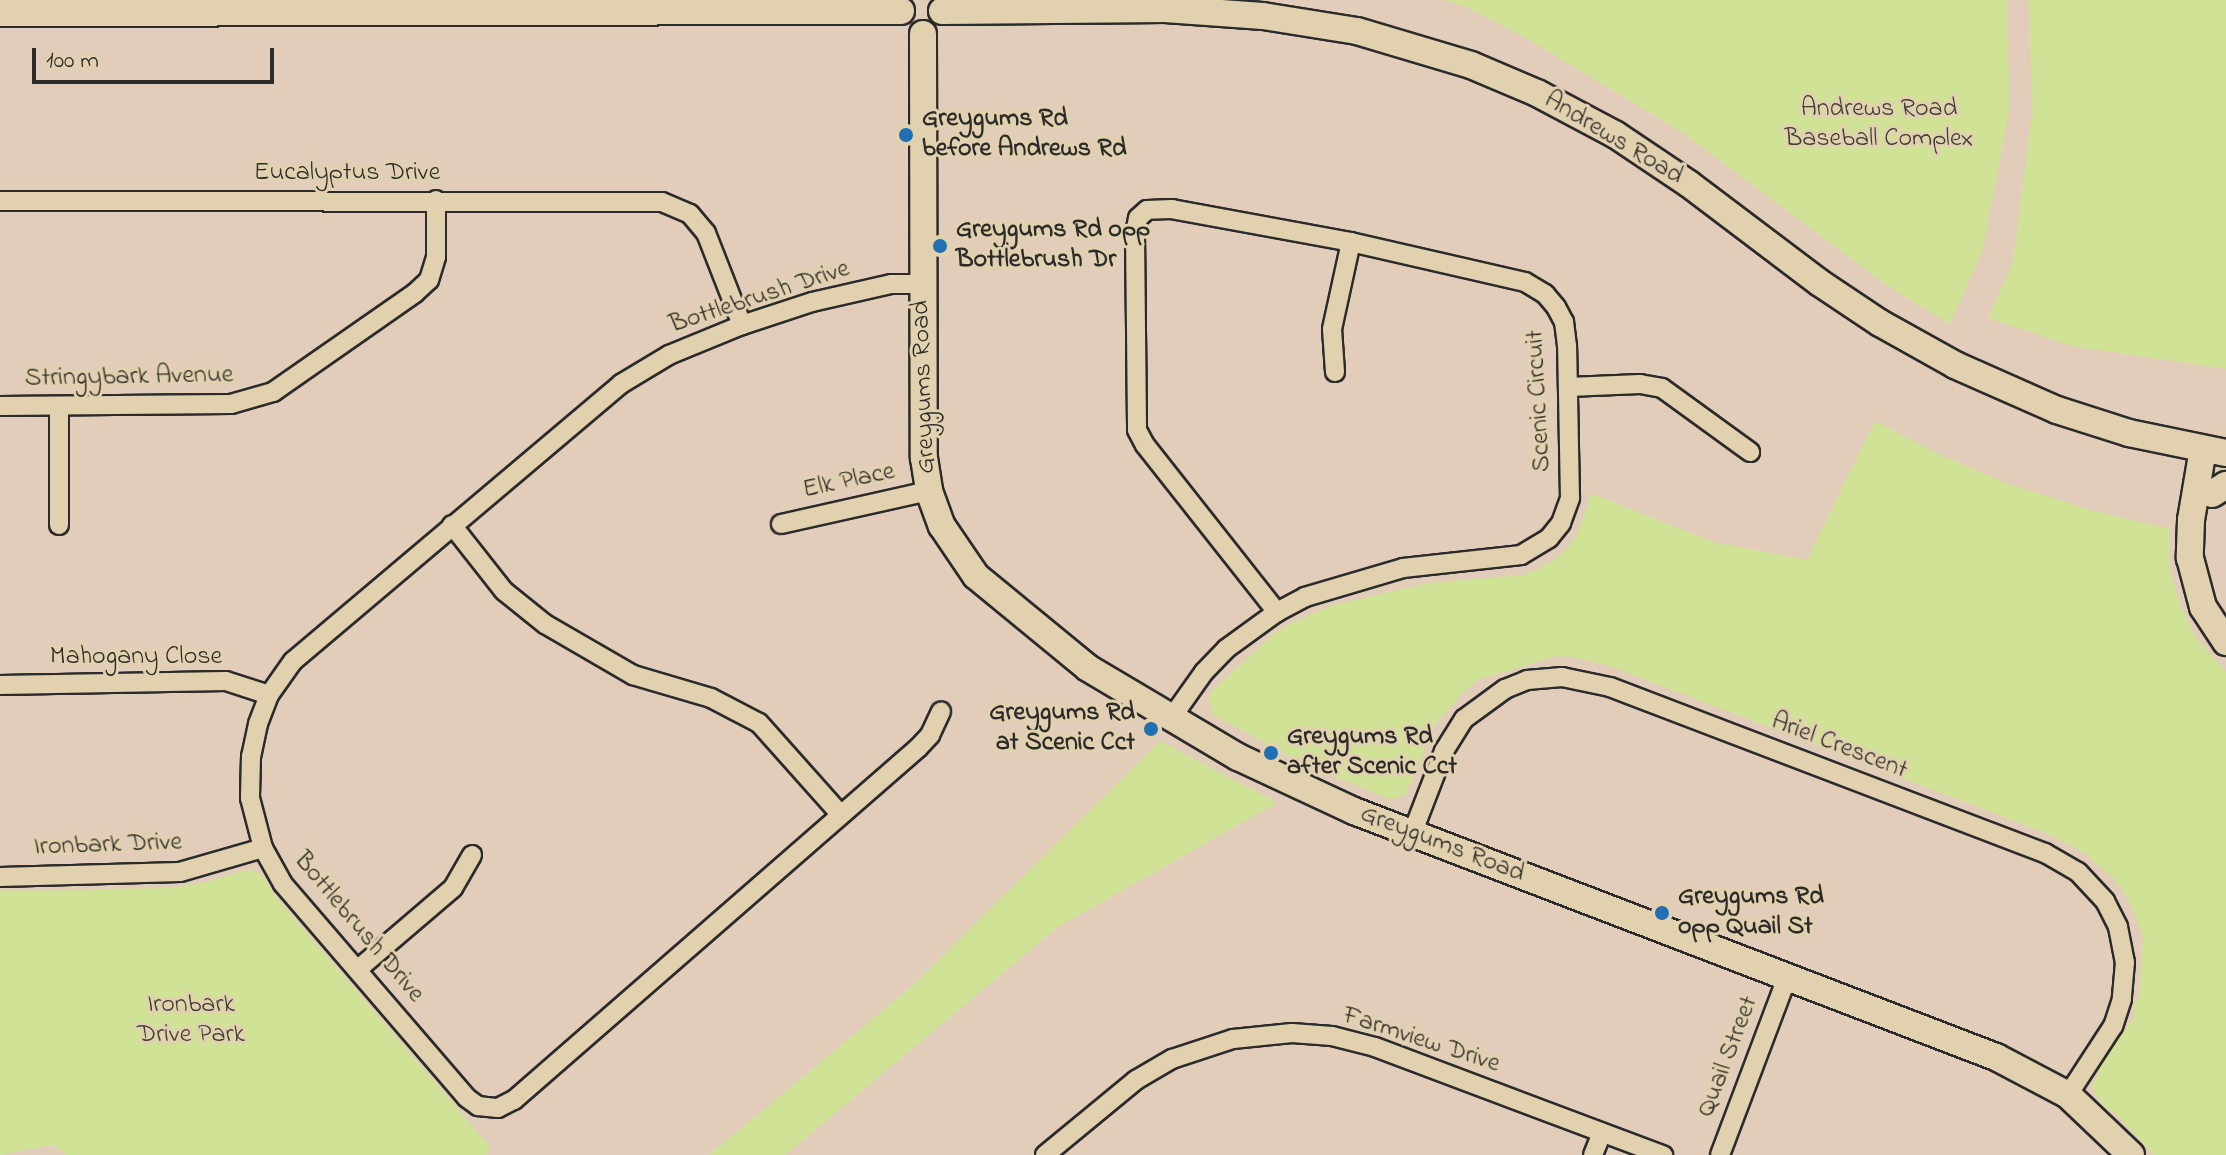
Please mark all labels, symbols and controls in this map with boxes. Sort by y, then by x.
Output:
scale bar [36,32,278,82]
text: 100 m [46,44,99,79]
street label: Andrews Road [1538,85,1688,193]
park label: Andrews Road Baseball Complex [1785,94,1973,156]
place label: Greygums Rd before Andrews Rd [922,104,1127,166]
marker: Greygums Rd before Andrews Rd [897,126,915,144]
street label: Eucalyptus Drive [254,158,440,190]
place label: Greygums Rd opp Bottlebrush Dr [956,215,1150,276]
marker: Greygums Rd opp Bottlebrush Dr [931,237,949,255]
street label: Bottlebrush Drive [666,254,854,342]
street label: Greygums Road [906,300,944,474]
street label: Scenic Circuit [1521,329,1559,473]
street label: Stringybark Avenue [24,361,234,395]
street label: Elk Place [800,457,898,507]
street label: Mahogany Close [50,642,222,674]
place label: Greygums Rd at Scenic Cct [989,698,1135,760]
street label: Ariel Crescent [1767,707,1911,787]
marker: Greygums Rd at Scenic Cct [1142,720,1160,738]
place label: Greygums Rd after Scenic Cct [1287,722,1457,784]
marker: Greygums Rd after Scenic Cct [1262,744,1280,762]
street label: Greygums Road [1355,799,1529,891]
street label: Ironbark Drive [33,828,183,864]
street label: Bottlebrush Drive [286,846,430,1010]
place label: Greygums Rd opp Quail St [1678,882,1824,944]
marker: Greygums Rd opp Quail St [1653,904,1671,922]
park label: Ironbark Drive Park [137,990,245,1052]
street label: Quail Street [1692,992,1766,1122]
street label: Farmview Drive [1339,1001,1503,1081]

